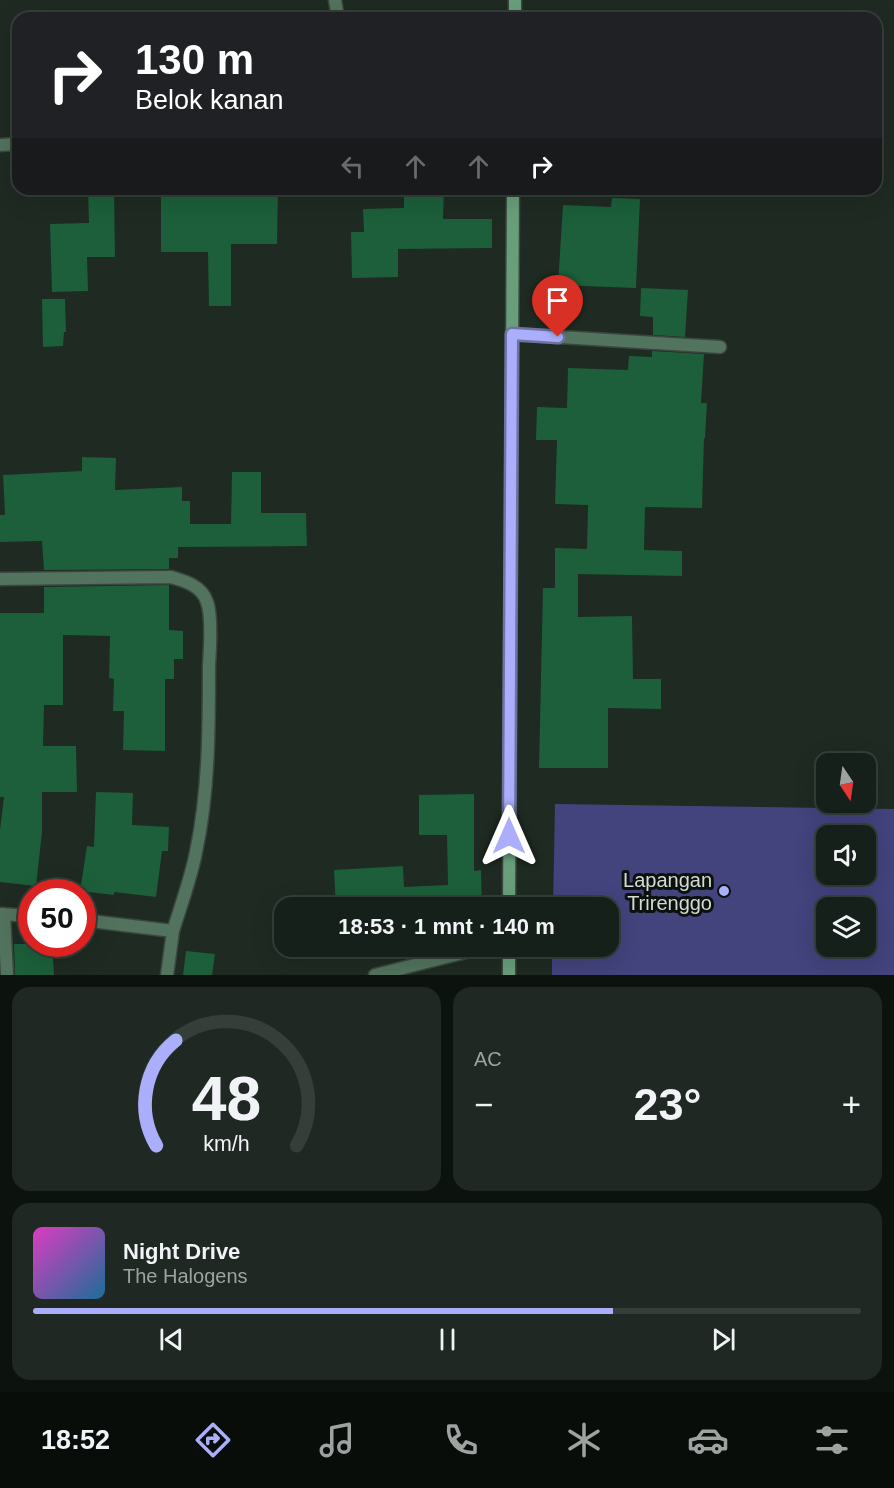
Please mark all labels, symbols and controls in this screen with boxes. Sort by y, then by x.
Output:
icon: right [36,36,114,114]
text: 130 m [135,36,254,83]
text: Belok kanan [135,85,284,115]
icon: left [336,150,369,183]
icon: ahead [399,150,432,183]
icon: ahead [462,150,495,183]
icon: right [525,150,558,183]
pin [532,275,583,337]
icon: arrive [541,284,574,317]
north arrow [816,753,876,813]
map controls [816,753,876,957]
position arrow [477,804,541,868]
button: sound [816,825,876,885]
place label: Lapangan Trirenggo [623,869,712,914]
speed limit sign: 50 [18,879,96,957]
marker: Lapangan Trirenggo [717,884,731,898]
button: layers [816,897,876,957]
text: 18:53 · 1 mnt · 140 m [338,914,555,939]
text: AC [474,1048,502,1070]
text: 48 [192,1064,261,1133]
text: 23° [633,1079,702,1130]
text: − [474,1086,493,1123]
text: + [842,1086,861,1123]
text: km/h [203,1132,250,1156]
text: Night Drive [123,1239,240,1264]
text: The Halogens [123,1265,248,1287]
icon: previous [155,1323,188,1356]
icon: pause [431,1323,464,1356]
icon: next [707,1323,740,1356]
icon: directions [192,1419,234,1461]
icon: music [316,1419,358,1461]
icon: phone [440,1419,482,1461]
icon: climate [563,1419,605,1461]
icon: car [687,1419,729,1461]
icon: filters [811,1419,853,1461]
text: 18:52 [41,1425,110,1455]

